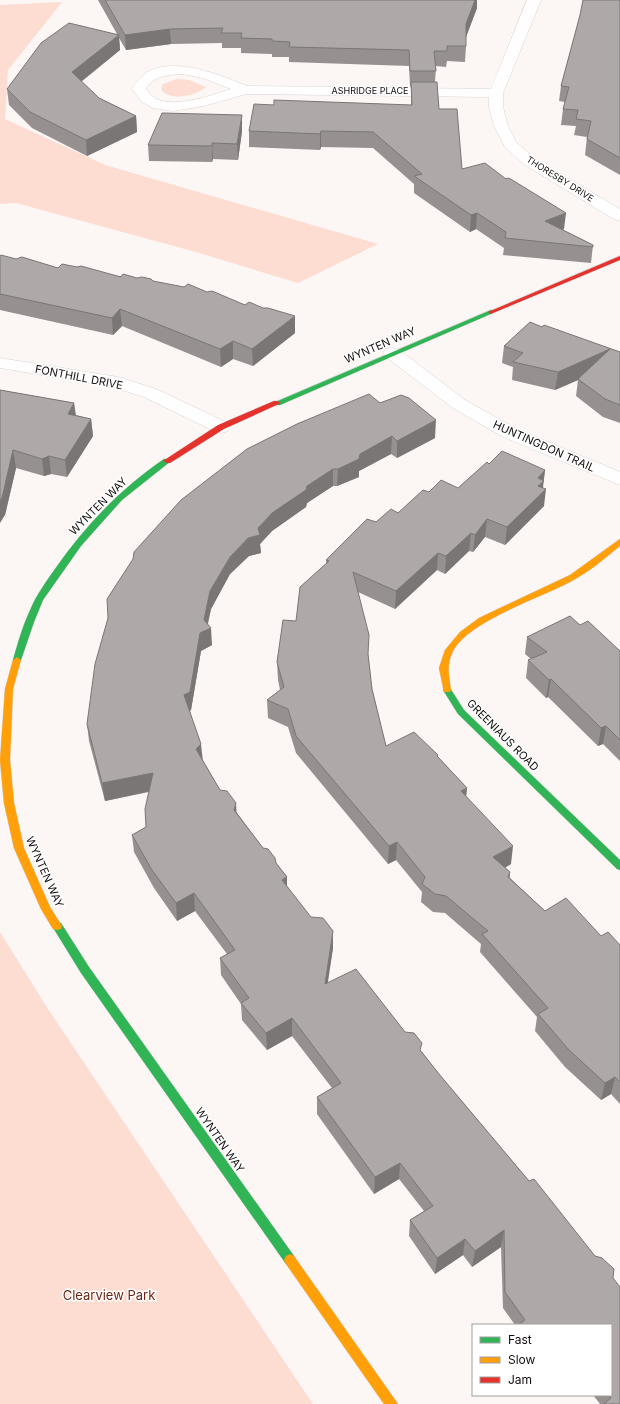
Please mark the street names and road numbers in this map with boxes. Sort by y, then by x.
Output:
street label: ASHRIDGE PLACE [332,85,408,96]
street label: THORESBY DRIVE [525,153,596,204]
street label: WYNTEN WAY [342,323,418,366]
street label: FONTHILL DRIVE [34,362,124,392]
street label: HUNTINGDON TRAIL [491,417,597,475]
street label: WYNTEN WAY [66,474,130,538]
street label: GREENIAUS ROAD [464,696,542,774]
street label: WYNTEN WAY [23,834,67,910]
street label: WYNTEN WAY [192,1105,248,1176]

